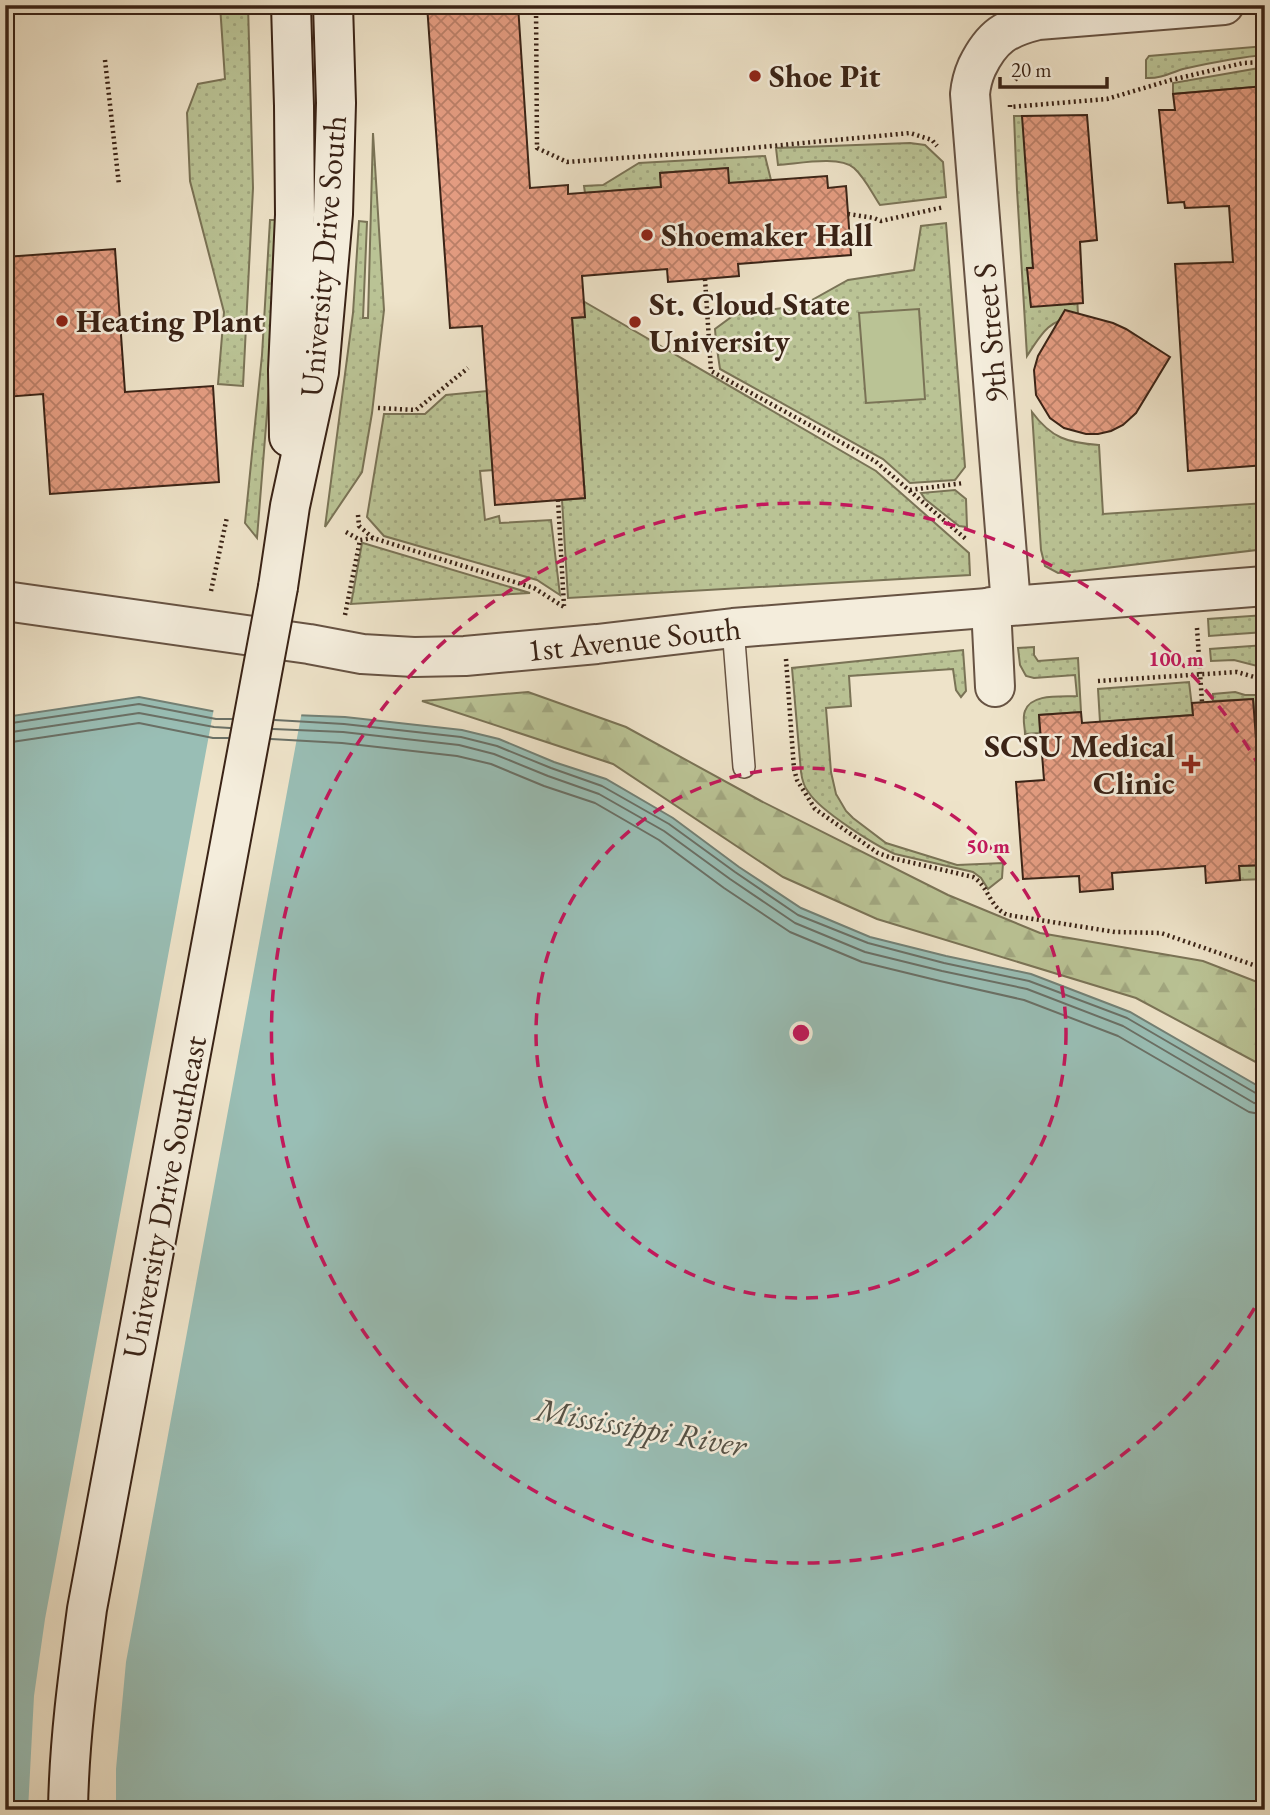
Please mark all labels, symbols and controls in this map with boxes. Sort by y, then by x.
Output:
scale bar [1000,46,1107,90]
place label: Shoe Pit [769,55,881,97]
text: 20 m [1011,56,1052,83]
marker: Shoe Pit [747,68,763,84]
street label: University Drive South [290,114,356,398]
place label: Shoemaker Hall [661,214,873,256]
marker: Shoemaker Hall [639,227,655,243]
street label: 9th Street S [963,261,1017,405]
place label: St. Cloud State University [649,283,850,362]
place label: Heating Plant [76,300,264,342]
marker: Heating Plant [54,313,70,329]
marker: St. Cloud State University [627,314,643,330]
street label: 1st Avenue South [525,607,743,671]
text: 100 m [1148,645,1204,672]
place label: SCSU Medical Clinic [984,725,1175,804]
marker: SCSU Medical Clinic [1181,754,1201,774]
text: 50 m [966,832,1010,859]
centre of rings [789,1021,813,1045]
street label: University Drive Southeast [112,1032,216,1362]
water label: Mississippi River [531,1387,751,1467]

